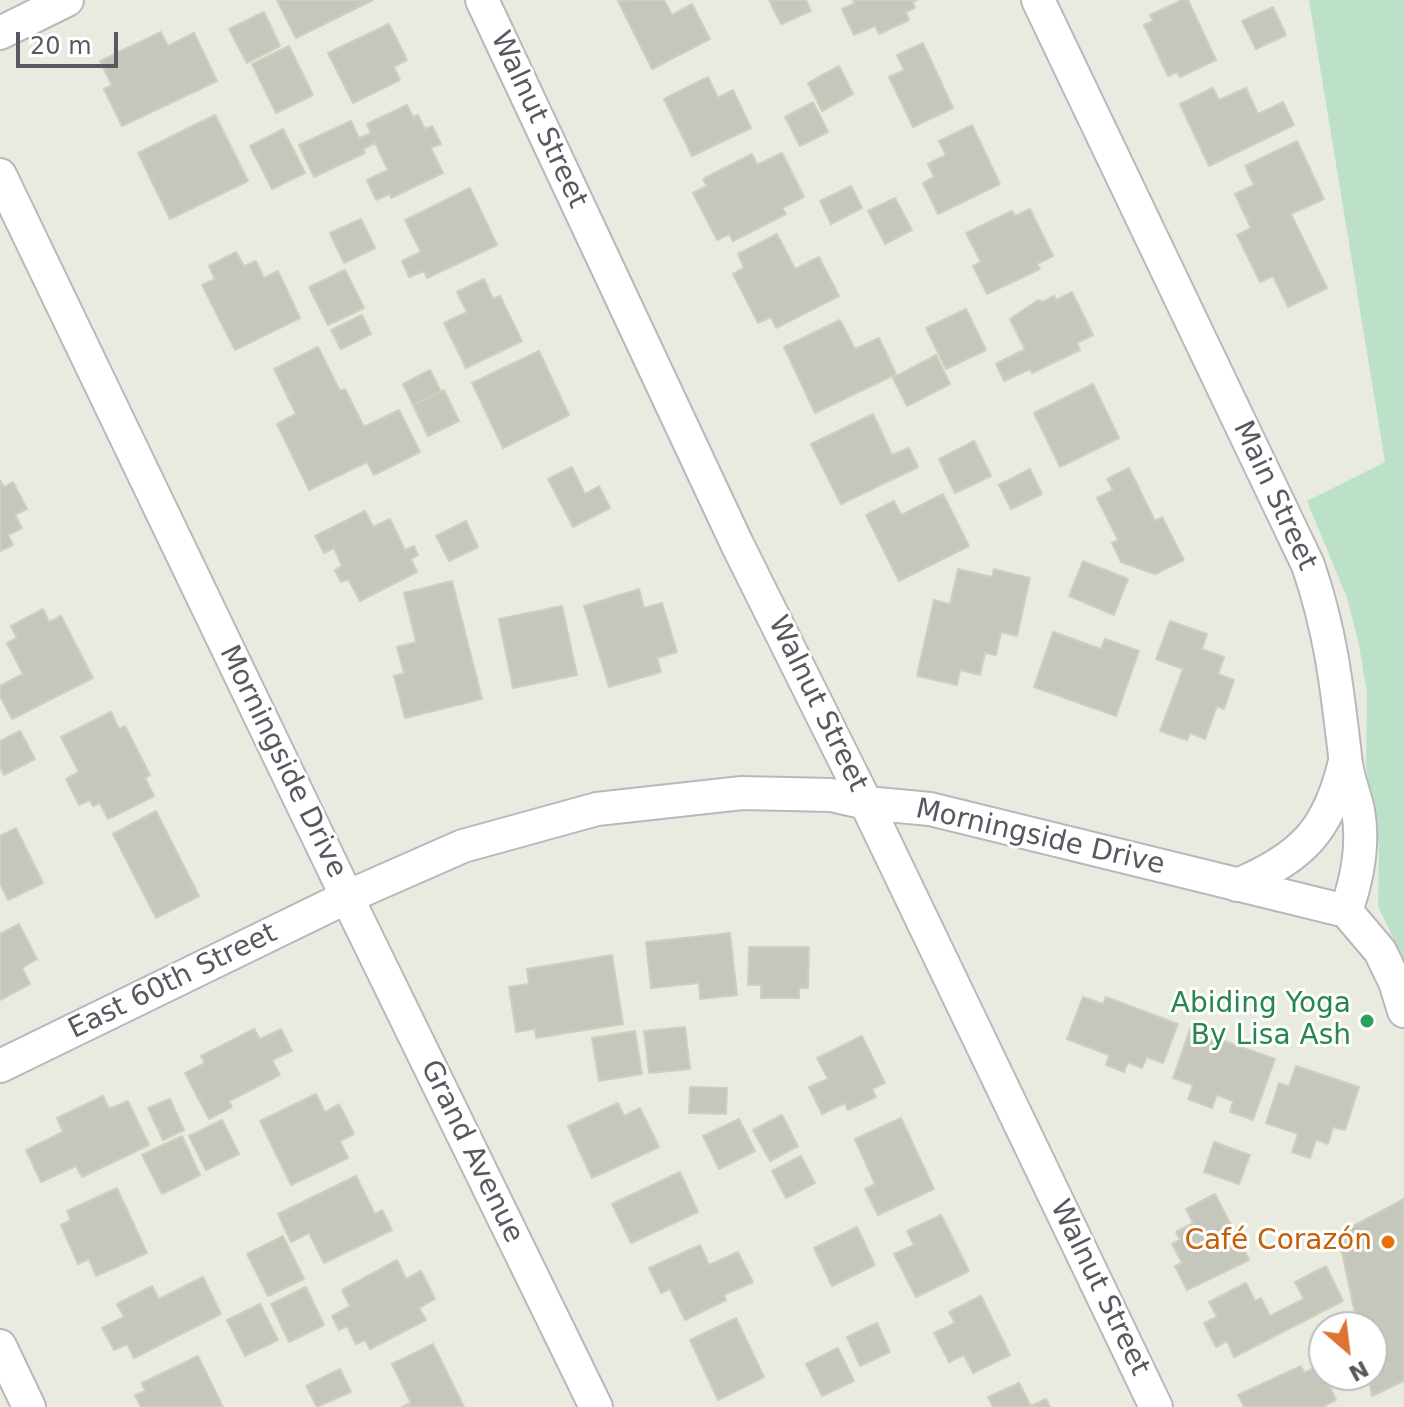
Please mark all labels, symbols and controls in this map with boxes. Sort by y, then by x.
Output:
scale bar [20,16,122,66]
street label: Walnut Street [482,26,594,214]
text: 20 m [30,32,92,60]
street label: Main Street [1225,416,1323,576]
street label: Walnut Street [760,611,874,797]
street label: Morningside Drive [211,640,353,884]
street label: Morningside Drive [912,793,1168,883]
street label: East 60th Street [63,917,283,1047]
place label: Abiding Yoga By Lisa Ash [1171,988,1351,1054]
marker: Abiding Yoga By Lisa Ash [1358,1012,1376,1030]
street label: Grand Avenue [412,1055,530,1249]
street label: Walnut Street [1042,1195,1156,1381]
place label: Café Corazón [1184,1225,1372,1259]
marker: Café Corazón [1379,1233,1397,1251]
north arrow [1308,1311,1388,1391]
text: N [1345,1356,1373,1386]

